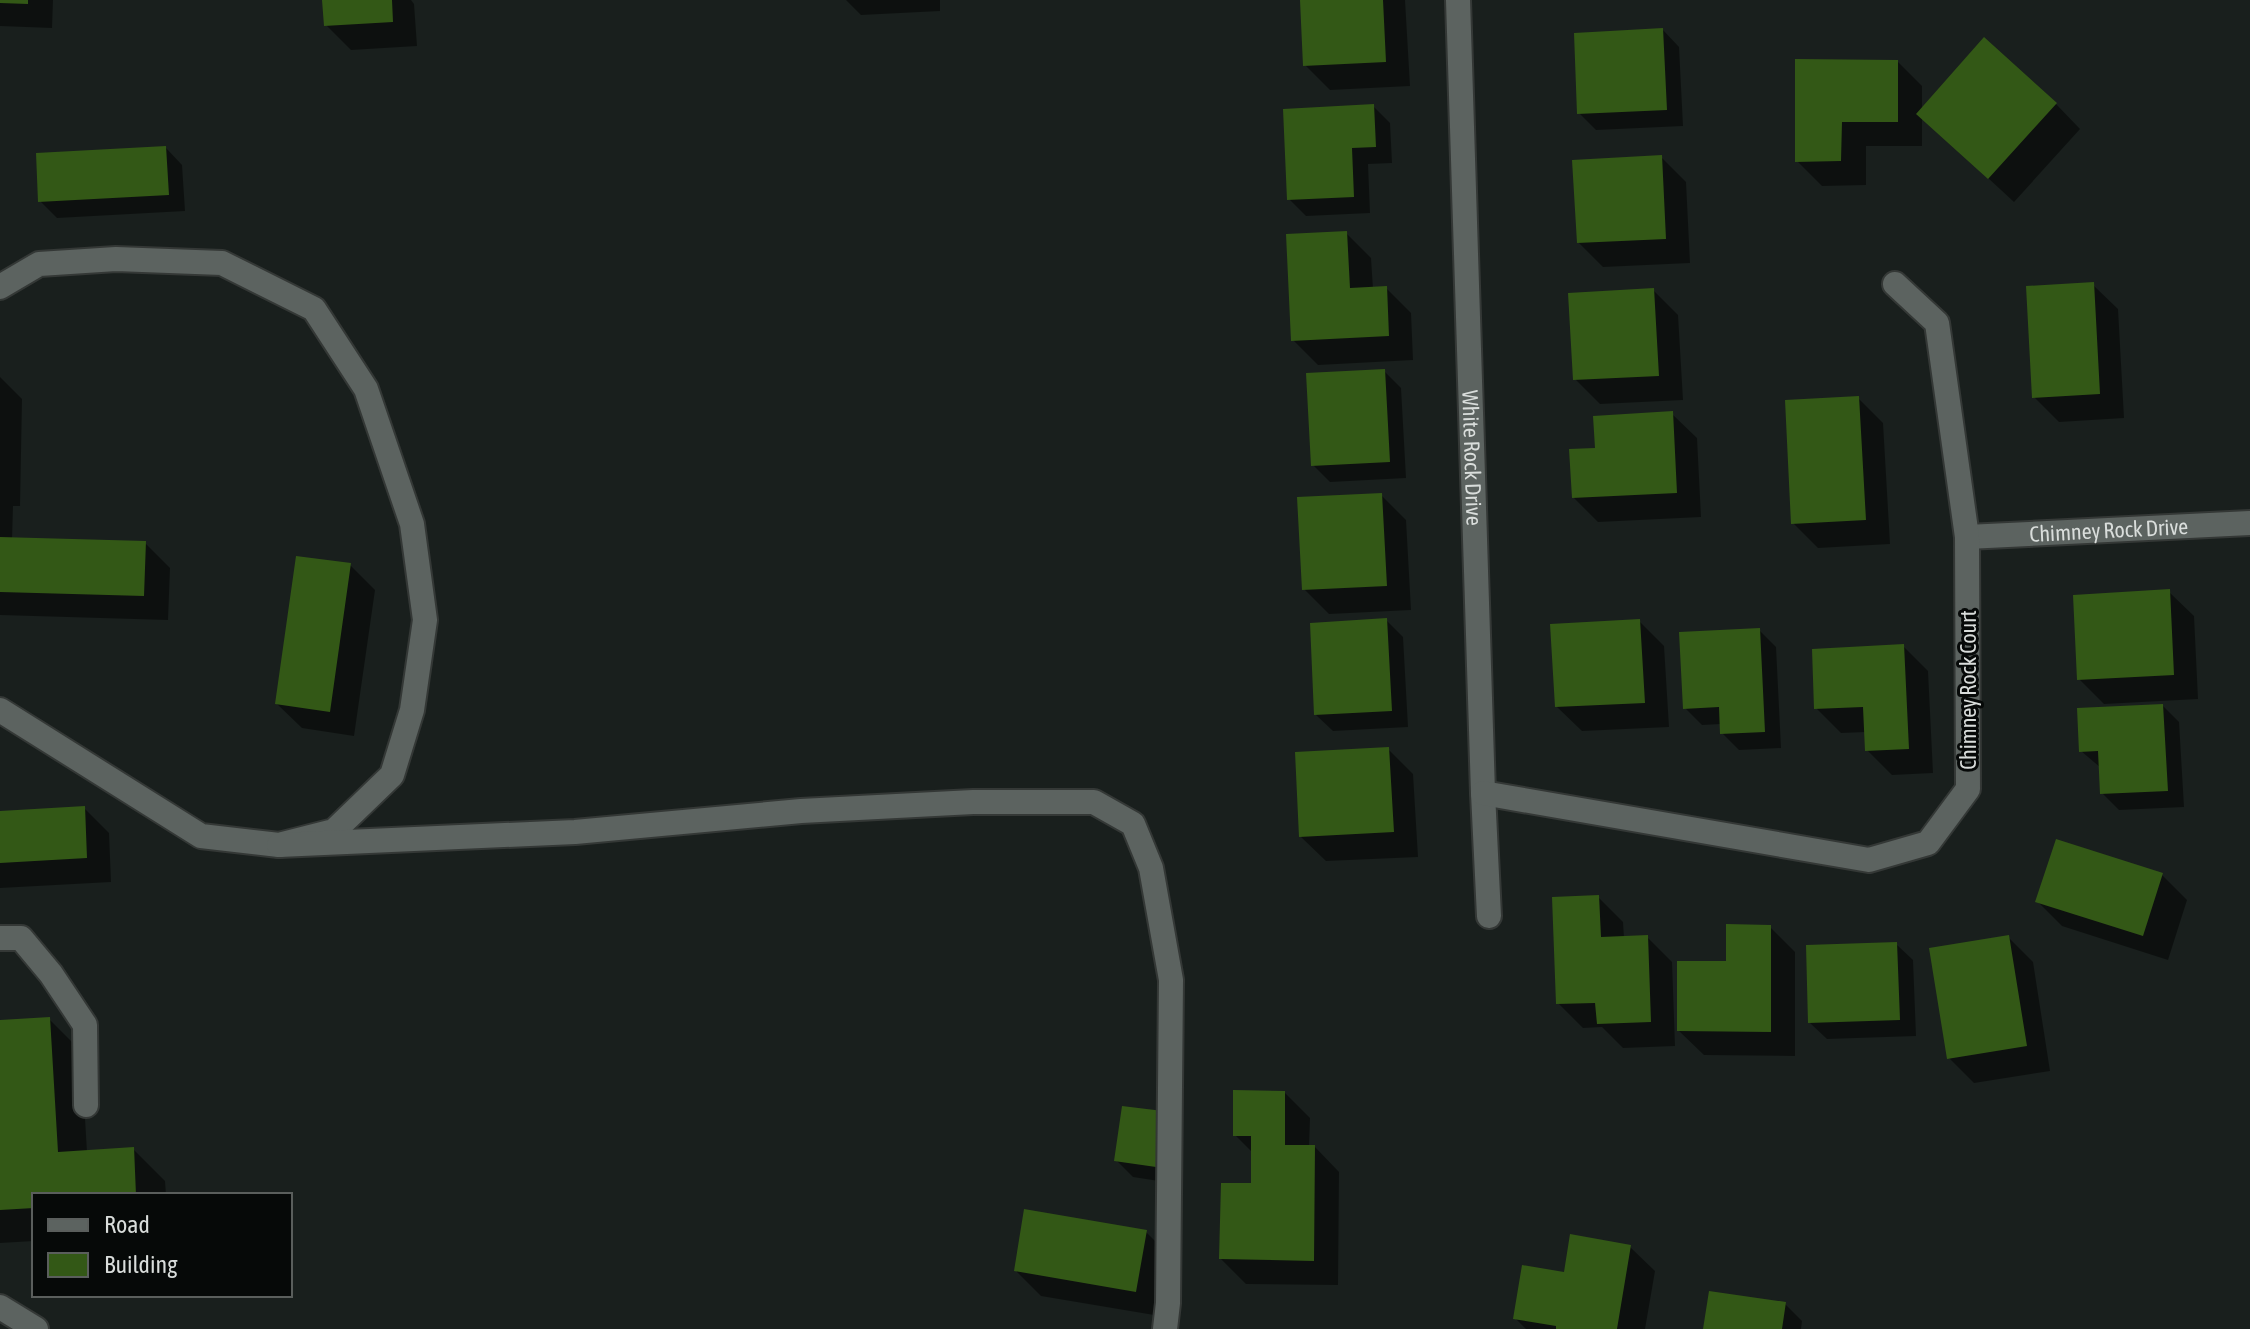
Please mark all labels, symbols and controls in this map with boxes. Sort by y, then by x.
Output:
street label: White Rock Drive [1457,390,1488,526]
street label: Chimney Rock Drive [2029,513,2189,547]
street label: Chimney Rock Court [1955,610,1981,770]
legend [32,1193,292,1297]
text: Road [104,1211,150,1238]
text: Building [104,1251,178,1278]

